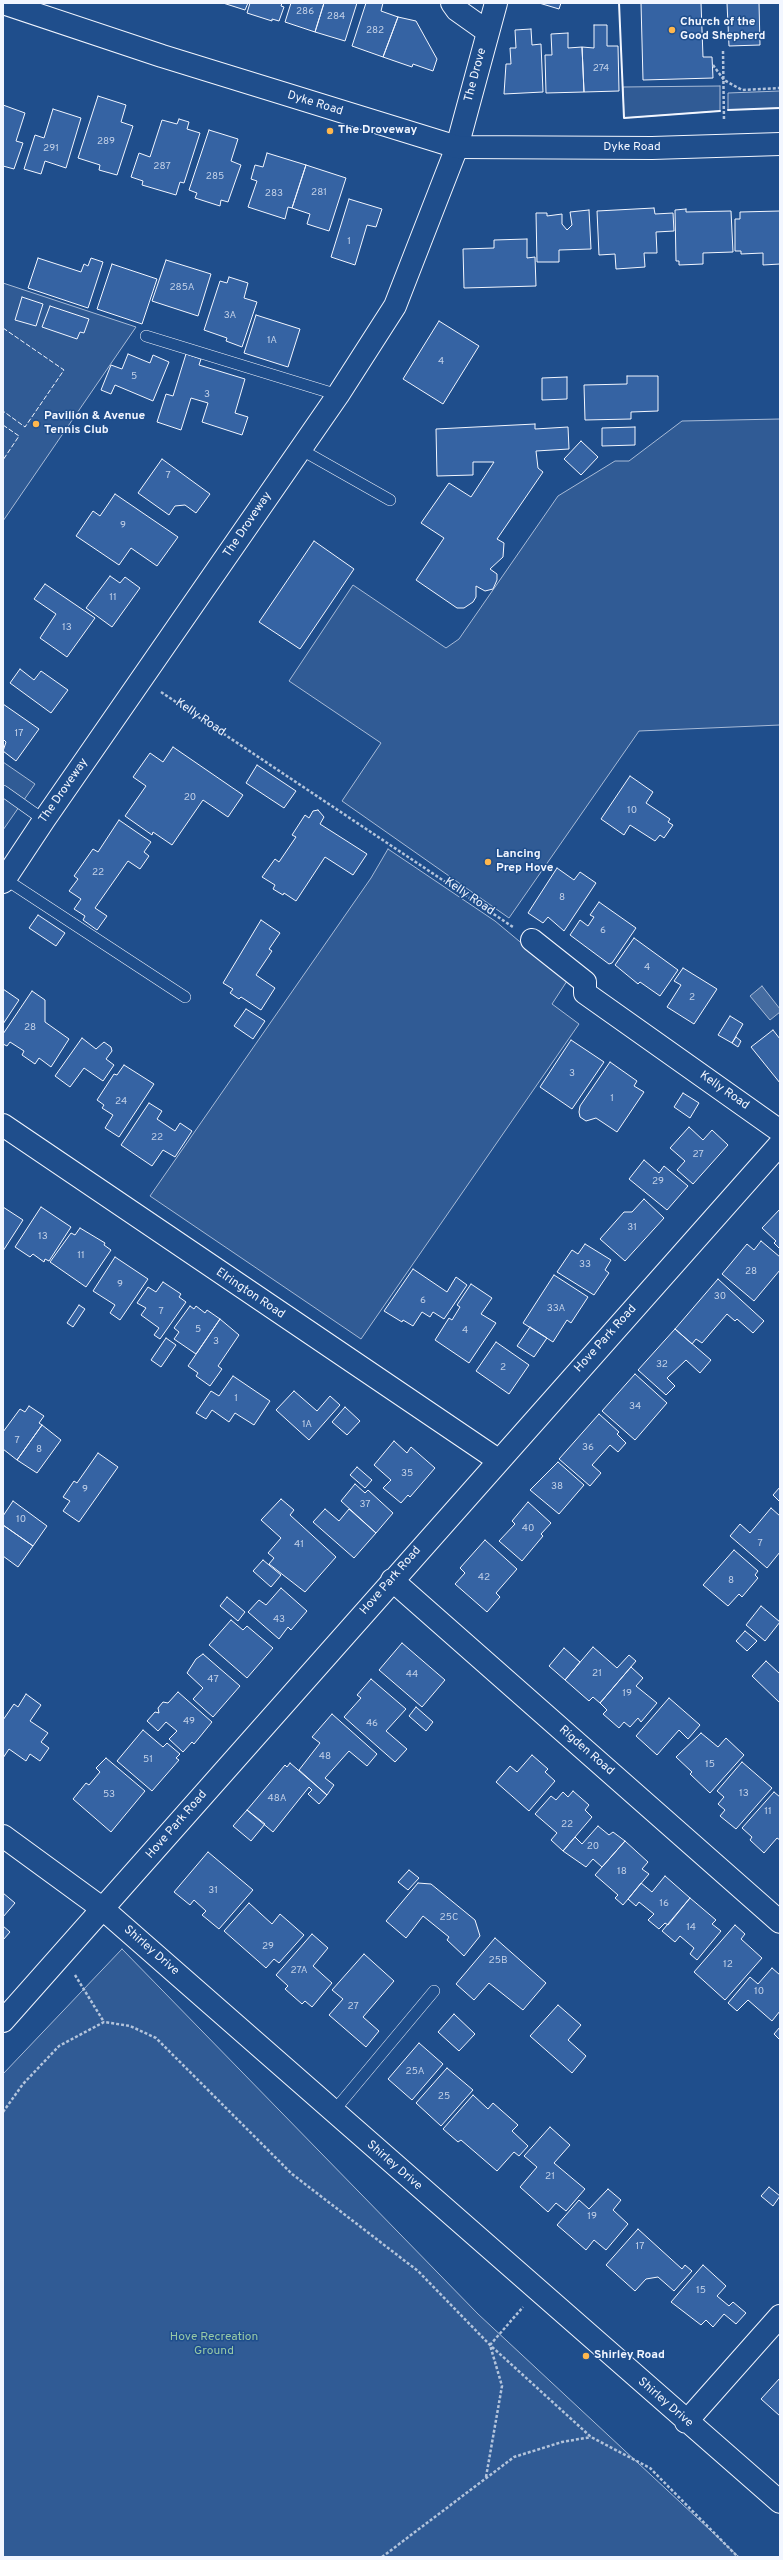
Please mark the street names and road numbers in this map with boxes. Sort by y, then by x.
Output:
street label: The Drove [462,47,490,103]
street label: Dyke Road [285,89,345,119]
street label: Dyke Road [603,141,661,155]
street label: The Droveway [221,489,275,561]
street label: Kelly Road [172,696,228,740]
street label: The Droveway [36,756,92,826]
street label: Kelly Road [441,875,497,919]
street label: Kelly Road [696,1069,752,1113]
street label: Elrington Road [213,1266,287,1322]
street label: Hove Park Road [572,1302,640,1376]
street label: Hove Park Road [357,1544,425,1618]
street label: Rigden Road [555,1723,617,1779]
street label: Hove Park Road [143,1788,211,1862]
street label: Shirley Drive [120,1923,182,1979]
street label: Shirley Drive [363,2138,425,2194]
street label: Shirley Drive [634,2375,696,2431]

